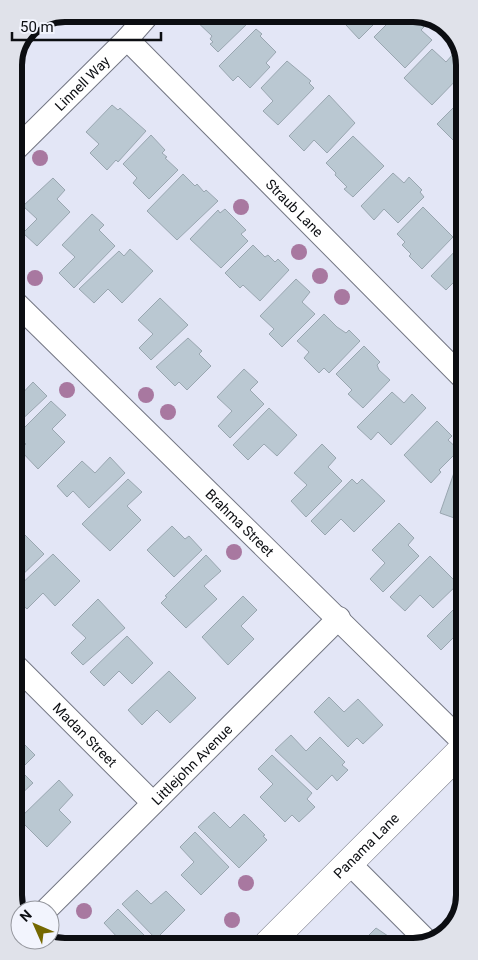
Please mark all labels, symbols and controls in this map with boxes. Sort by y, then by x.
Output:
scale bar [12,10,161,42]
text: 50 m [20,18,54,36]
street label: Linnell Way [52,53,113,114]
street label: Straub Lane [263,176,326,240]
street label: Brahma Street [202,486,277,560]
street label: Madan Street [50,700,120,770]
street label: Littlejohn Avenue [148,721,235,808]
street label: Panama Lane [330,810,402,882]
north arrow [10,900,60,950]
text: N [17,907,35,925]

